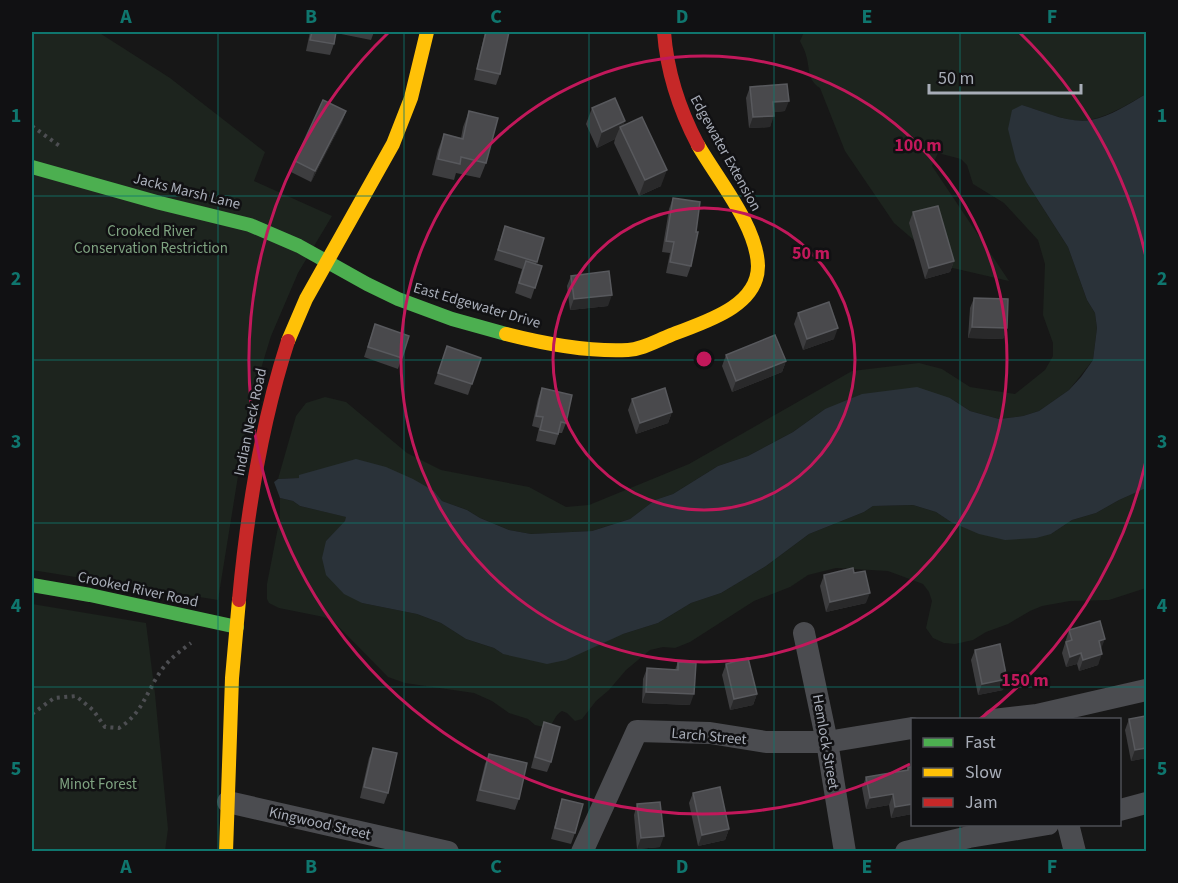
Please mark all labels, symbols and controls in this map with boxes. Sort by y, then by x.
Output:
text: A [119,3,132,31]
text: B [305,3,317,31]
text: C [490,3,502,31]
text: D [676,3,688,31]
text: E [862,3,872,31]
text: F [1047,3,1057,31]
scale bar [929,57,1080,95]
text: 50 m [938,66,974,91]
street label: Edgewater Extension [685,91,766,215]
text: 1 [11,102,21,130]
text: 1 [1157,102,1167,130]
text: 100 m [894,133,942,158]
street label: Jacks Marsh Lane [131,168,243,215]
park label: Crooked River Conservation Restriction [74,221,228,259]
text: 50 m [792,241,830,266]
text: 2 [11,265,21,293]
text: 2 [1157,265,1167,293]
street label: East Edgewater Drive [411,277,543,334]
centre of rings [694,349,714,369]
street label: Indian Neck Road [229,366,272,478]
text: 3 [11,428,21,456]
text: 3 [1157,428,1167,456]
street label: Crooked River Road [76,566,200,613]
text: 4 [11,592,22,620]
text: 4 [1157,592,1168,620]
text: 150 m [1001,668,1049,693]
street label: Hemlock Street [807,693,844,791]
legend [911,718,1121,826]
street label: Larch Street [670,723,747,750]
text: Fast [965,730,996,755]
text: 5 [11,755,21,783]
text: 5 [1157,755,1167,783]
text: Slow [965,760,1002,785]
park label: Minot Forest [59,774,137,795]
text: Jam [965,790,998,815]
street label: Kingwood Street [267,802,373,845]
text: A [119,853,132,881]
text: B [305,853,317,881]
text: C [490,853,502,881]
text: D [676,853,688,881]
text: E [862,853,872,881]
text: F [1047,853,1057,881]

